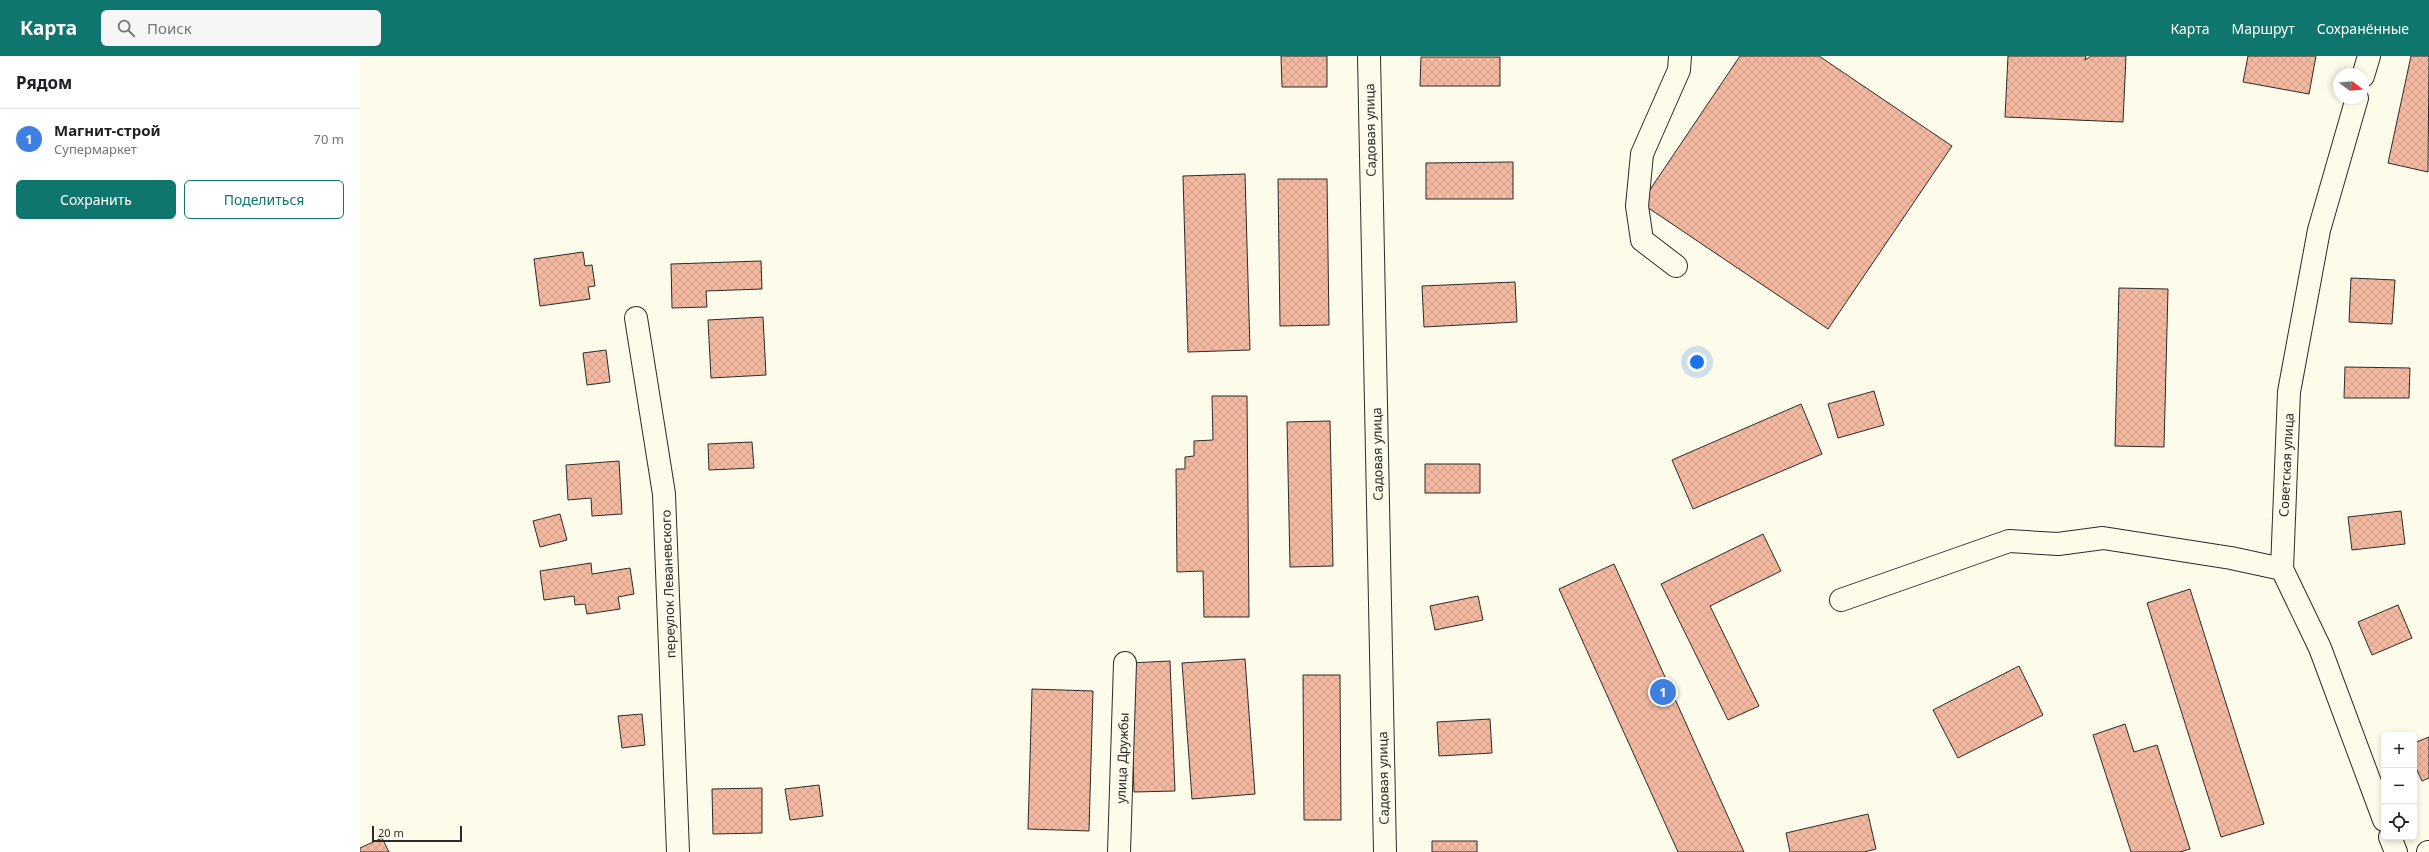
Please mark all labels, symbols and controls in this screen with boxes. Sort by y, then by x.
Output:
search box [101,10,381,46]
text: Карта [20,15,77,41]
icon: search [115,17,137,39]
text: Поиск [147,18,192,38]
text: Карта [2170,19,2209,38]
text: Маршрут [2231,19,2295,38]
text: Сохранённые [2317,19,2409,38]
north arrow [2333,68,2369,104]
text: Рядом [16,71,72,94]
street label: Садовая улица [1360,83,1380,177]
text: Магнит-строй [54,120,161,140]
text: 1 [25,130,33,148]
text: 70 m [314,130,344,148]
text: Супермаркет [54,140,137,158]
button: Сохранить [16,180,176,219]
button: Поделиться [184,180,344,219]
your location [1687,352,1707,372]
street label: Садовая улица [1367,407,1387,501]
street label: Советская улица [2274,412,2298,518]
street label: переулок Леваневского [656,509,680,659]
pin: 1 [1650,677,1676,707]
street label: улица Дружбы [1111,712,1133,804]
street label: Садовая улица [1373,731,1393,825]
map controls [2381,732,2417,840]
button: + [2381,732,2417,768]
button: − [2381,768,2417,804]
button: locate [2381,804,2417,840]
scale bar [372,824,462,843]
text: 20 m [378,825,404,840]

